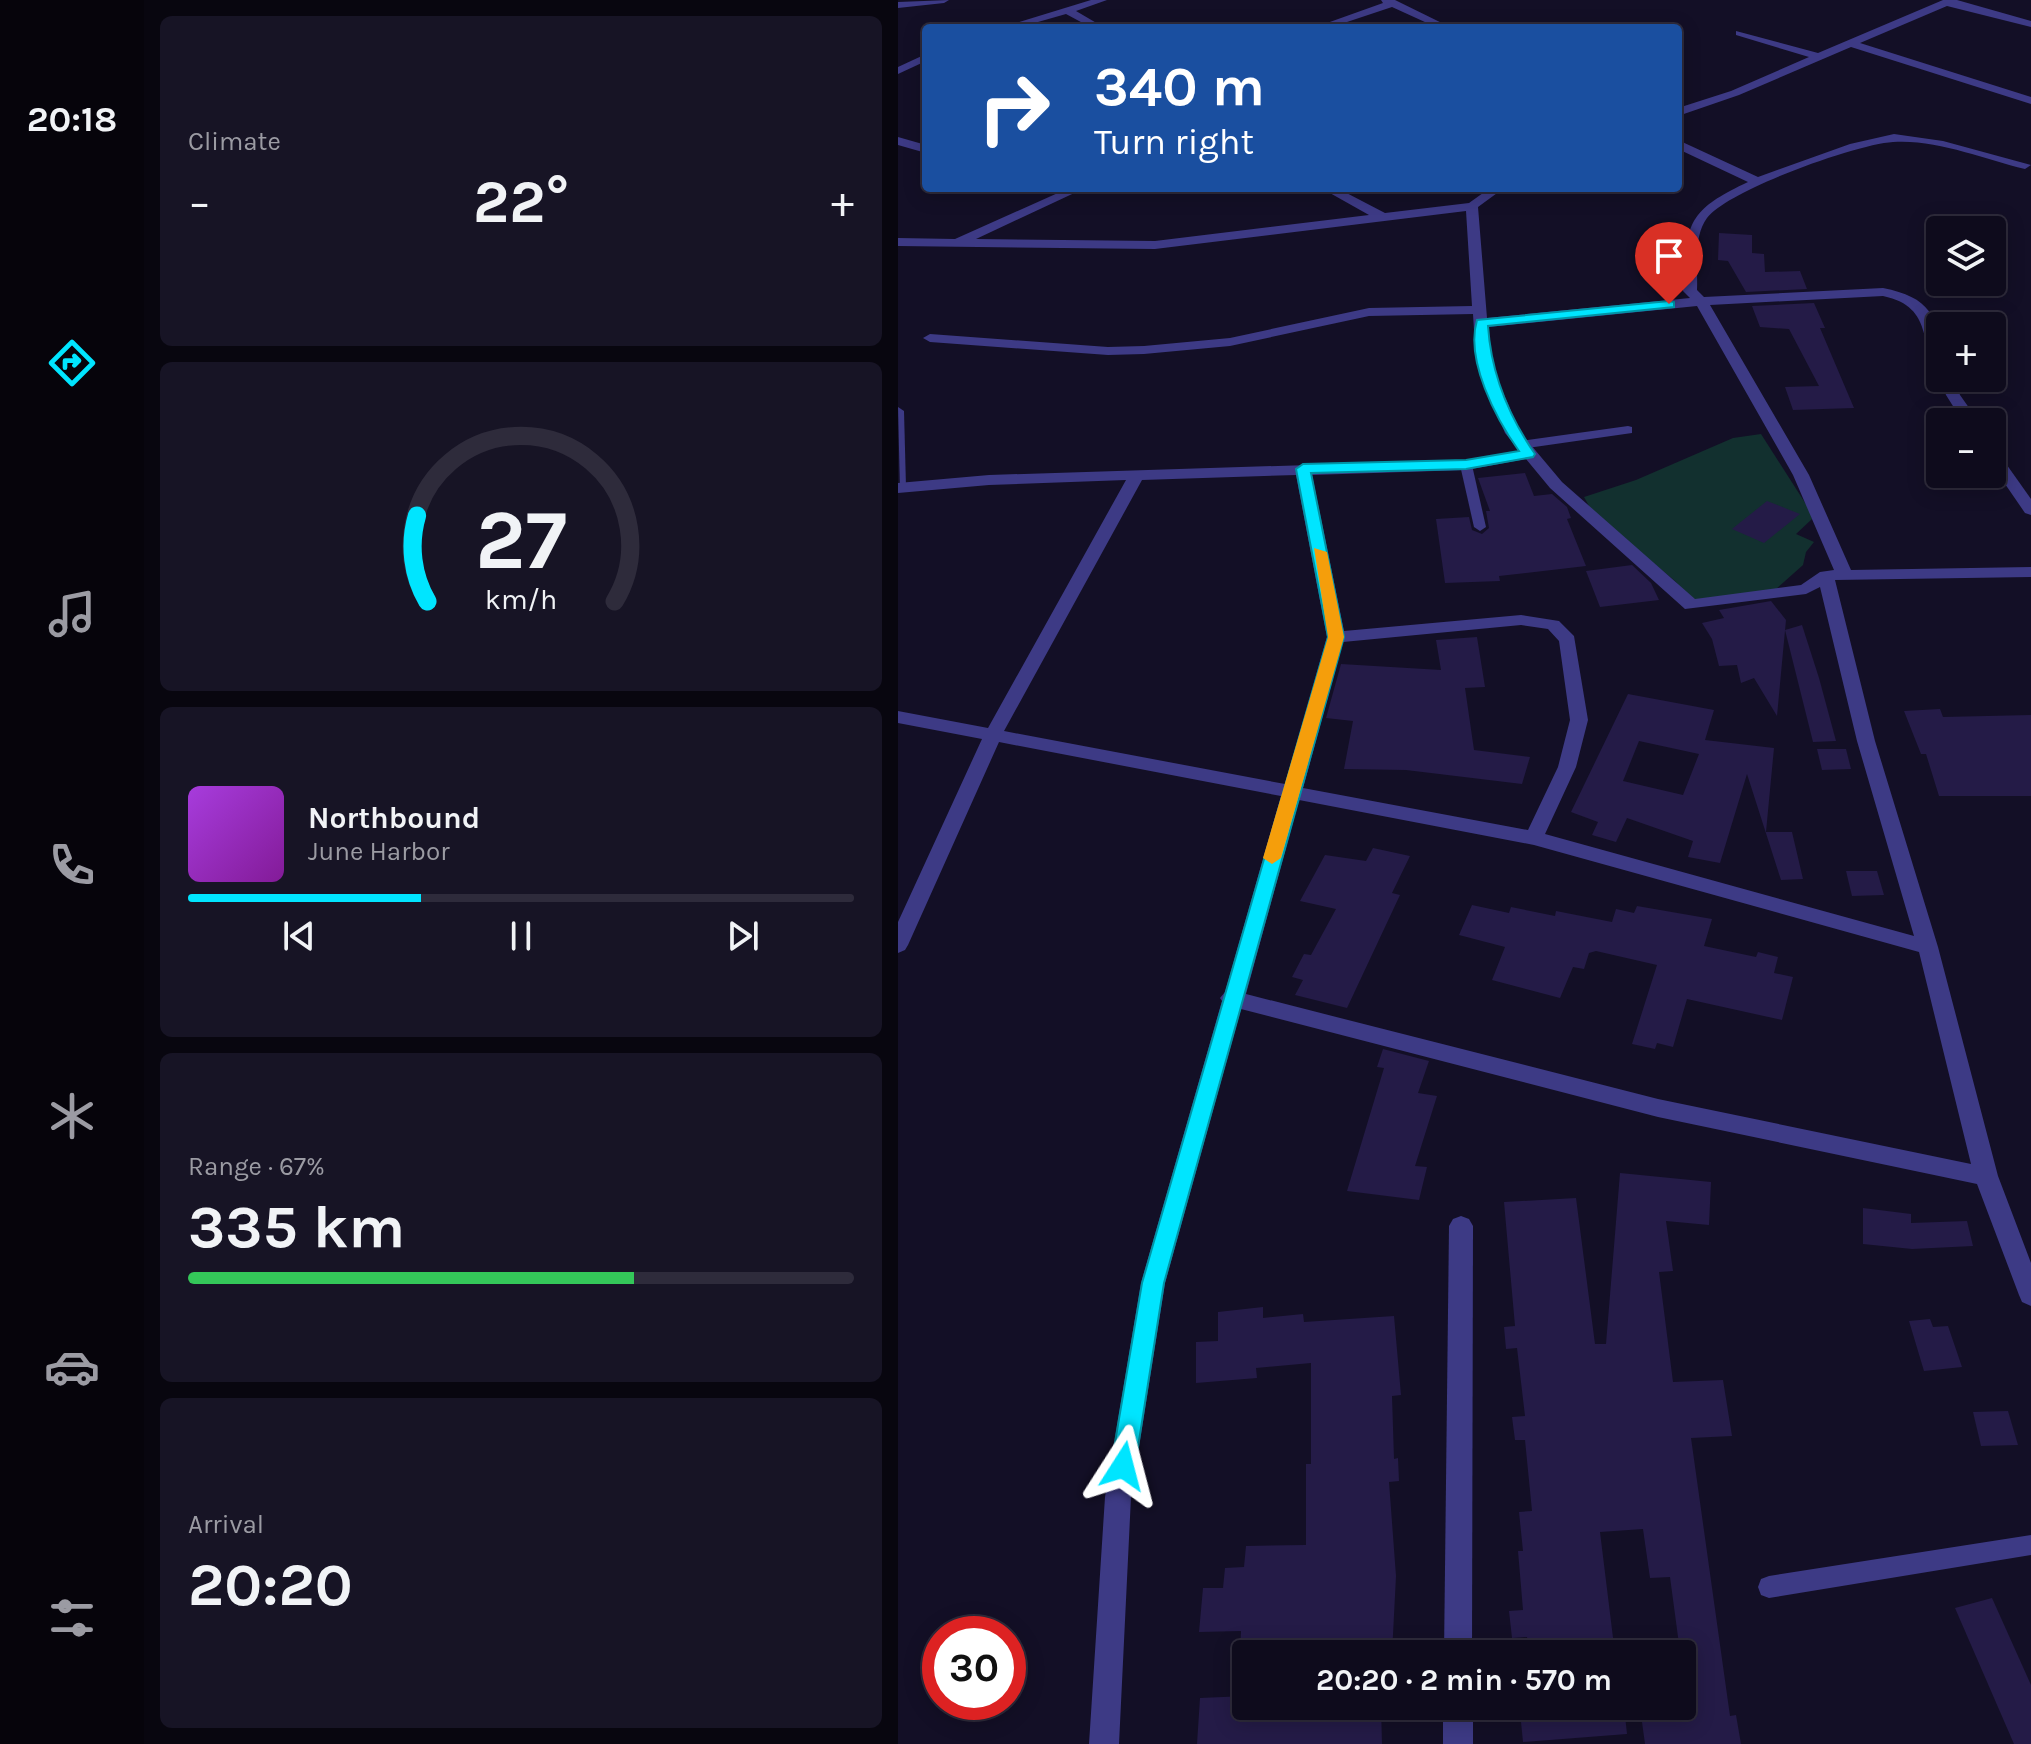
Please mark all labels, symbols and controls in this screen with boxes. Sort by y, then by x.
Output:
text: 340 m [1094,54,1265,119]
icon: right [962,56,1066,160]
text: 20:18 [27,98,117,140]
text: Turn right [1094,121,1254,163]
text: Climate [188,126,281,157]
text: 22° [473,167,569,237]
text: − [188,177,211,228]
text: + [831,177,854,228]
map controls [1926,216,2006,488]
button: layers [1926,216,2006,296]
pin [1635,222,1703,304]
icon: arrive [1647,234,1691,278]
button: + [1926,312,2006,392]
icon: directions [44,335,100,391]
button: − [1926,408,2006,488]
text: 27 [475,492,567,589]
text: km/h [485,584,557,617]
icon: music [44,586,100,642]
text: Northbound [308,800,480,836]
text: June Harbor [308,836,450,867]
icon: phone [44,837,100,893]
icon: previous [277,914,321,958]
icon: pause [499,914,543,958]
icon: next [721,914,765,958]
icon: climate [44,1088,100,1144]
text: Range · 67% [188,1151,325,1182]
text: 335 km [188,1192,405,1262]
icon: car [44,1339,100,1395]
position arrow [1081,1424,1165,1508]
text: Arrival [188,1509,264,1540]
text: 20:20 [188,1550,353,1620]
icon: filters [44,1590,100,1646]
speed limit sign: 30 [922,1616,1026,1720]
text: 20:20 · 2 min · 570 m [1316,1662,1612,1698]

